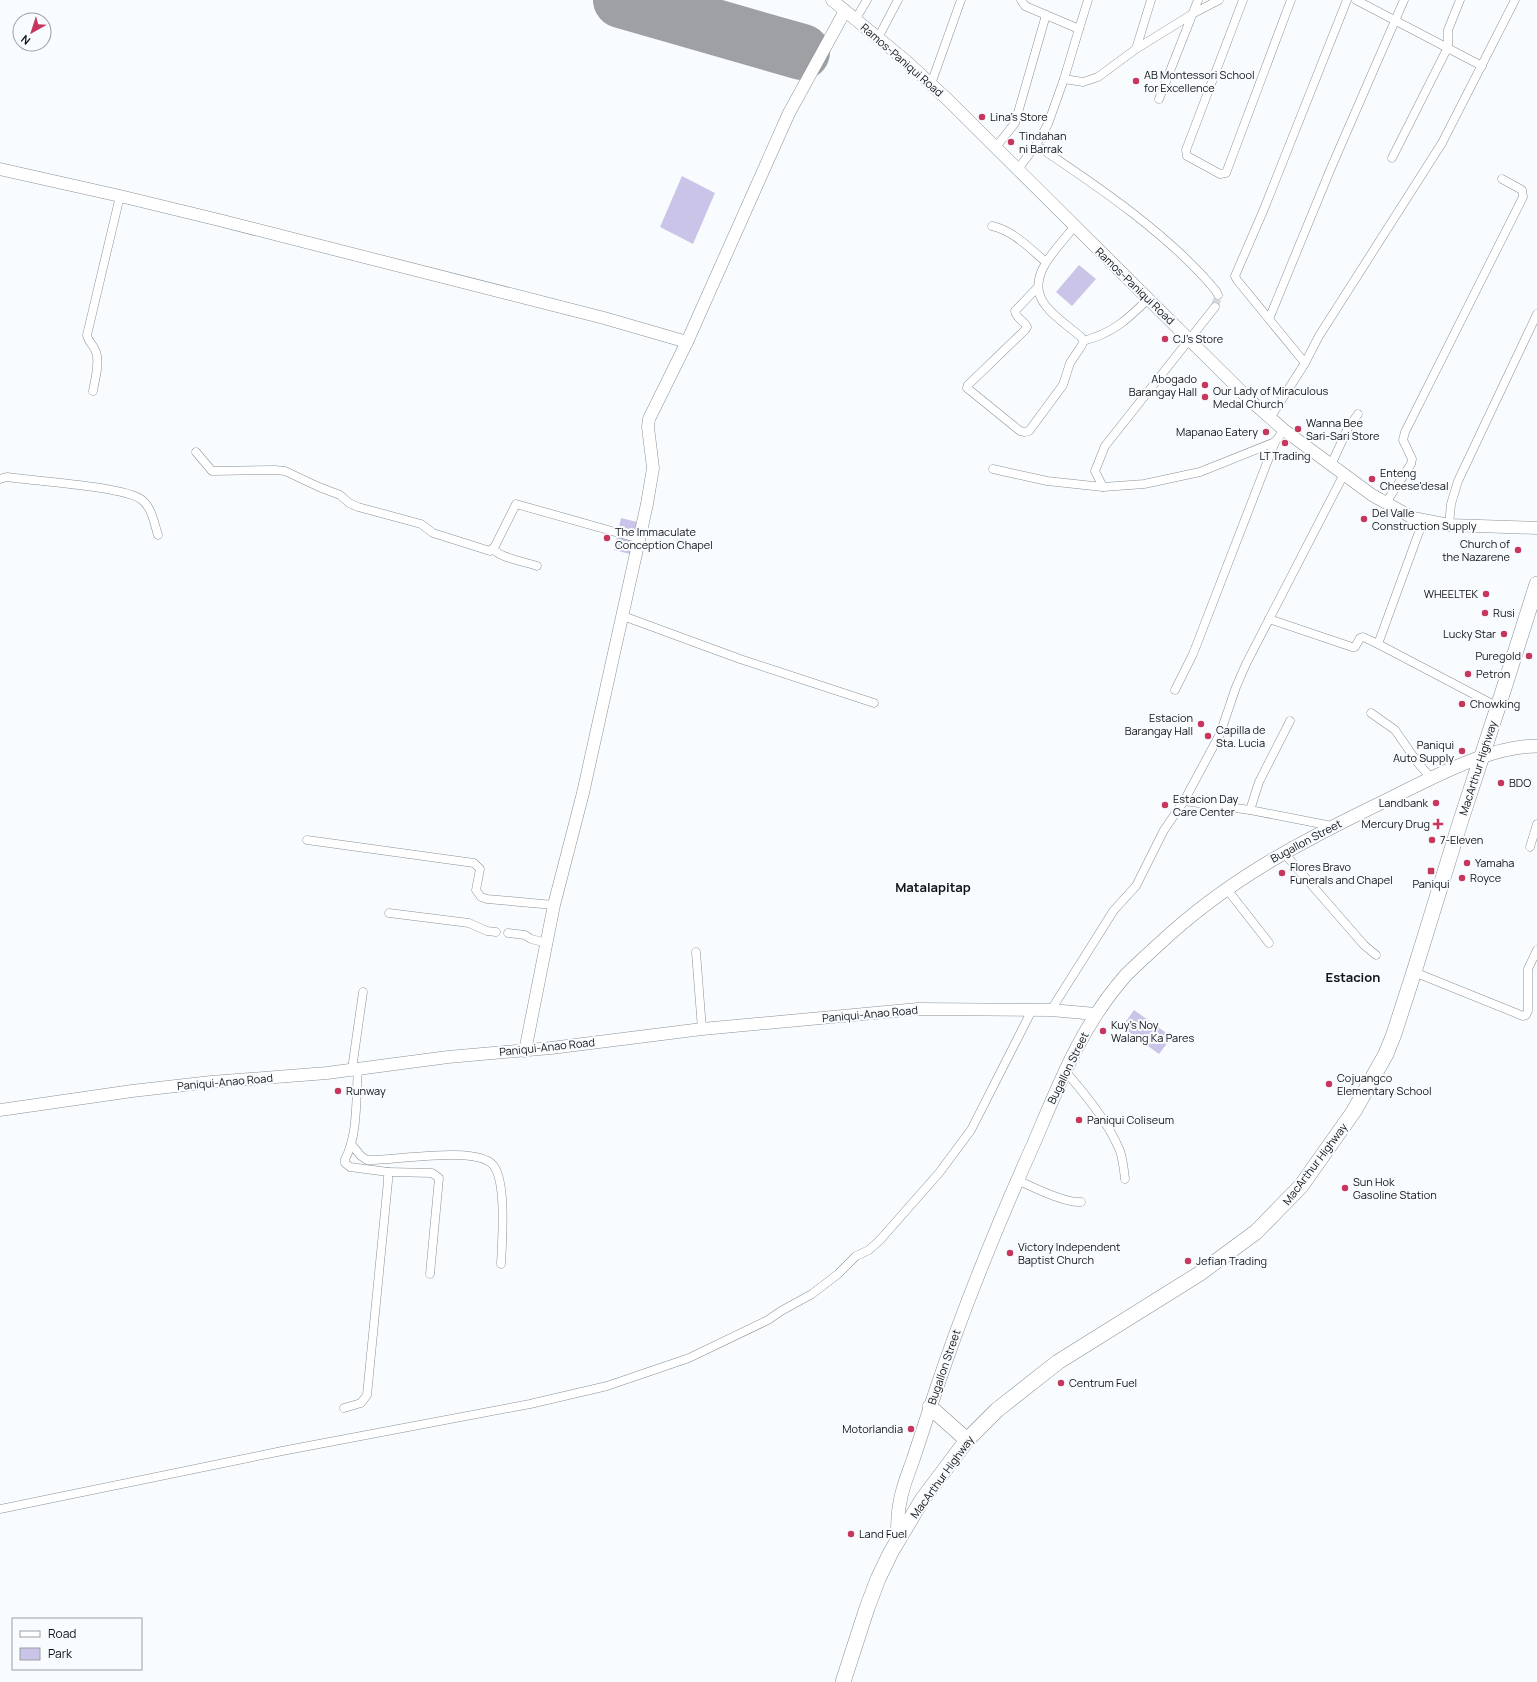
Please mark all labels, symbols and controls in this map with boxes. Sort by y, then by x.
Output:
north arrow [12,12,52,52]
street label: Ramos-Paniqui Road [858,20,947,100]
text: N [18,32,33,48]
place label: AB Montessori School for Excellence [1144,67,1255,95]
marker: AB Montessori School for Excellence [1131,76,1141,86]
place label: Lina's Store [990,109,1048,124]
marker: Lina's Store [977,112,987,122]
place label: Tindahan ni Barrak [1019,128,1066,156]
marker: Tindahan ni Barrak [1006,137,1016,147]
street label: Ramos-Paniqui Road [1092,244,1178,327]
place label: CJ's Store [1173,331,1224,346]
marker: CJ's Store [1160,334,1170,344]
place label: Abogado Barangay Hall [1129,371,1197,399]
marker: Abogado Barangay Hall [1200,380,1210,390]
place label: Our Lady of Miraculous Medal Church [1213,383,1328,411]
marker: Our Lady of Miraculous Medal Church [1200,392,1210,402]
place label: Wanna Bee Sari-Sari Store [1306,415,1380,443]
place label: Mapanao Eatery [1176,424,1258,439]
marker: Wanna Bee Sari-Sari Store [1293,424,1303,434]
marker: Mapanao Eatery [1261,427,1271,437]
marker: LT Trading [1280,438,1290,448]
place label: LT Trading [1260,448,1310,463]
place label: Enteng Cheese'desal [1380,465,1448,493]
marker: Enteng Cheese'desal [1367,474,1377,484]
place label: Del Valle Construction Supply [1372,505,1477,533]
marker: Del Valle Construction Supply [1359,514,1369,524]
place label: The Immaculate Conception Chapel [615,524,713,552]
marker: The Immaculate Conception Chapel [602,533,612,543]
place label: Church of the Nazarene [1442,536,1511,564]
marker: Church of the Nazarene [1513,545,1523,555]
place label: WHEELTEK [1424,586,1478,601]
marker: WHEELTEK [1481,589,1491,599]
place label: Rusi [1493,605,1515,620]
marker: Rusi [1480,608,1490,618]
place label: Lucky Star [1443,626,1496,641]
marker: Lucky Star [1499,629,1509,639]
place label: Puregold [1475,648,1521,663]
marker: Puregold [1524,651,1534,661]
place label: Petron [1476,666,1510,681]
marker: Petron [1463,669,1473,679]
place label: Chowking [1470,696,1520,711]
marker: Chowking [1457,699,1467,709]
place label: Estacion Barangay Hall [1125,710,1193,738]
street label: MacArthur Highway [1455,718,1500,817]
marker: Estacion Barangay Hall [1196,719,1206,729]
place label: Capilla de Sta. Lucia [1216,722,1266,750]
marker: Capilla de Sta. Lucia [1203,731,1213,741]
place label: Paniqui Auto Supply [1393,737,1454,765]
marker: Paniqui Auto Supply [1457,746,1467,756]
place label: BDO [1509,775,1531,790]
marker: BDO [1496,778,1506,788]
place label: Estacion Day Care Center [1173,791,1238,819]
place label: Landbank [1379,795,1429,810]
marker: Landbank [1431,798,1441,808]
marker: Estacion Day Care Center [1160,800,1170,810]
street label: Bugallon Street [1268,815,1344,866]
place label: Mercury Drug [1362,816,1430,831]
marker: Mercury Drug [1433,819,1443,829]
place label: 7-Eleven [1440,832,1483,847]
marker: 7-Eleven [1427,835,1437,845]
place label: Yamaha [1475,855,1514,870]
marker: Yamaha [1462,858,1472,868]
place label: Flores Bravo Funerals and Chapel [1290,859,1393,887]
marker: Paniqui [1426,866,1436,876]
marker: Flores Bravo Funerals and Chapel [1277,868,1287,878]
place label: Royce [1470,870,1502,885]
marker: Royce [1457,873,1467,883]
place label: Paniqui [1412,876,1450,891]
district label: Matalapitap [895,878,971,896]
district label: Estacion [1326,968,1380,986]
street label: Paniqui-Anao Road [821,1002,918,1025]
place label: Kuy's Noy Walang Ka Pares [1111,1017,1194,1045]
marker: Kuy's Noy Walang Ka Pares [1098,1026,1108,1036]
street label: Bugallon Street [1044,1029,1092,1106]
street label: Paniqui-Anao Road [498,1034,595,1059]
street label: Paniqui-Anao Road [176,1070,273,1093]
place label: Cojuangco Elementary School [1337,1070,1432,1098]
marker: Cojuangco Elementary School [1324,1079,1334,1089]
place label: Runway [346,1083,386,1098]
marker: Runway [333,1086,343,1096]
place label: Paniqui Coliseum [1087,1112,1174,1127]
marker: Paniqui Coliseum [1074,1115,1084,1125]
street label: MacArthur Highway [1279,1120,1350,1208]
place label: Sun Hok Gasoline Station [1353,1174,1437,1202]
marker: Sun Hok Gasoline Station [1340,1183,1350,1193]
place label: Victory Independent Baptist Church [1018,1239,1121,1267]
marker: Victory Independent Baptist Church [1005,1248,1015,1258]
place label: Jefian Trading [1196,1253,1267,1268]
marker: Jefian Trading [1183,1256,1193,1266]
street label: Bugallon Street [924,1327,963,1406]
place label: Centrum Fuel [1069,1375,1137,1390]
marker: Centrum Fuel [1056,1378,1066,1388]
place label: Motorlandia [842,1421,903,1436]
marker: Motorlandia [906,1424,916,1434]
street label: MacArthur Highway [906,1432,977,1521]
place label: Land Fuel [859,1526,907,1541]
marker: Land Fuel [846,1529,856,1539]
legend [12,1618,142,1670]
text: Road [48,1625,76,1642]
text: Park [48,1645,73,1662]

